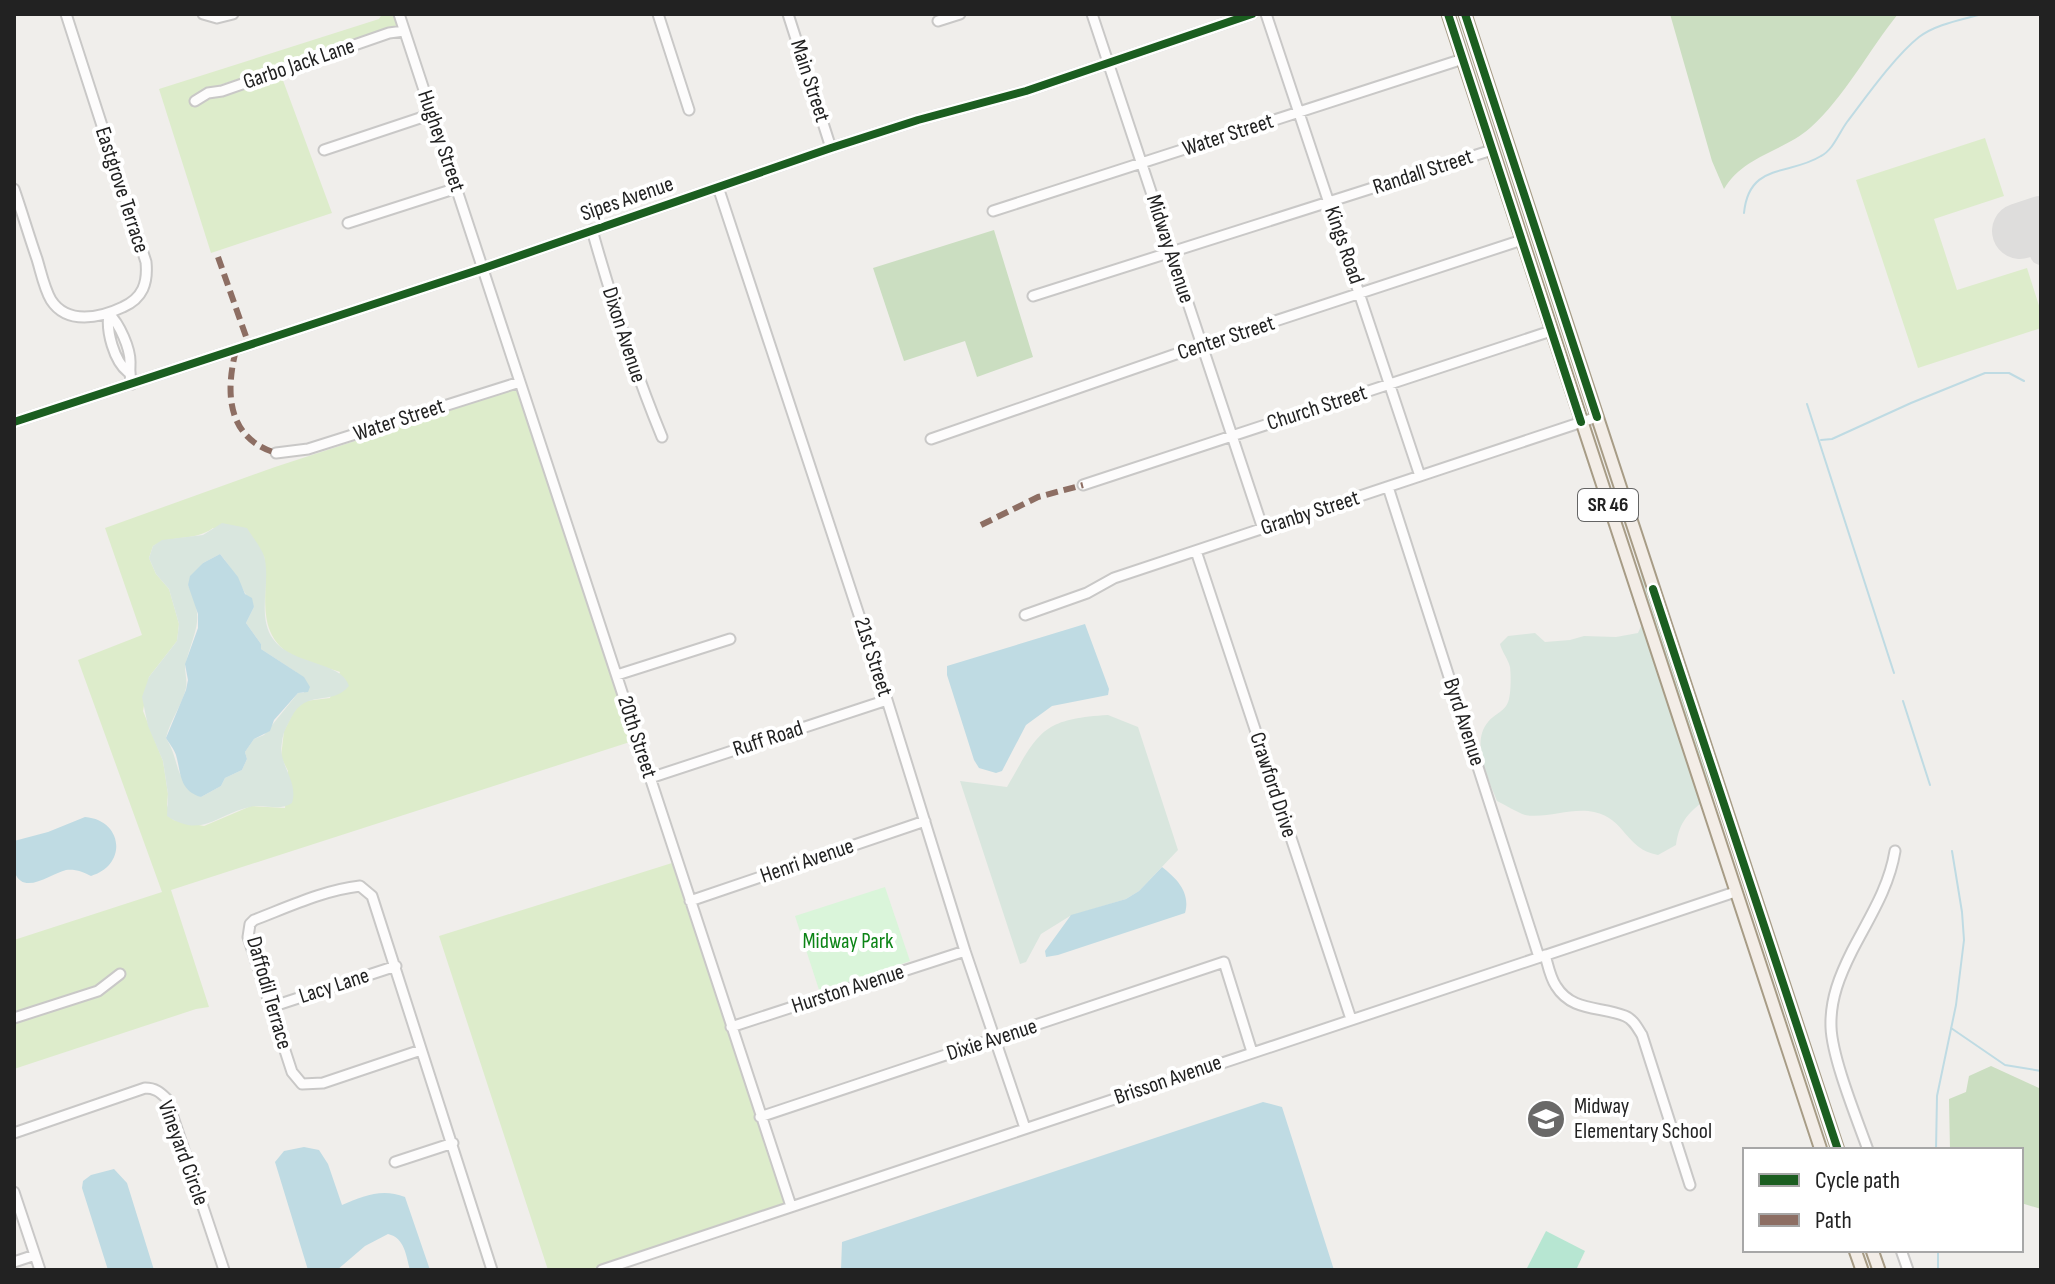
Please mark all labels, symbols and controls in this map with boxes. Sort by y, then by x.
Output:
street label: Garbo Jack Lane [240,32,358,96]
street label: Main Street [784,36,836,126]
street label: Hughey Street [411,87,471,196]
street label: Water Street [1179,108,1277,162]
street label: Eastgrove Terrace [89,124,155,256]
street label: Randall Street [1370,143,1477,201]
street label: Sipes Avenue [577,171,677,227]
street label: Midway Avenue [1140,191,1200,307]
street label: Kings Road [1318,203,1370,287]
street label: Dixon Avenue [596,284,652,386]
street label: Center Street [1174,310,1278,366]
street label: Church Street [1264,379,1371,437]
street label: Water Street [350,393,448,447]
street label: Granby Street [1257,484,1363,542]
road number: SR 46 [1578,489,1638,521]
street label: 21st Street [848,614,898,700]
street label: Byrd Avenue [1437,675,1491,769]
street label: 20th Street [611,692,663,782]
street label: Ruff Road [730,715,806,763]
street label: Crawford Drive [1243,729,1303,841]
street label: Henri Avenue [757,832,857,890]
park label: Midway Park [803,928,894,955]
street label: Daffodil Terrace [240,934,298,1052]
street label: Hurston Avenue [788,958,908,1020]
street label: Lacy Lane [296,962,372,1010]
street label: Dixie Avenue [943,1013,1041,1067]
street label: Brisson Avenue [1111,1049,1225,1111]
place label: Midway Elementary School [1574,1093,1712,1145]
street label: Vineyard Circle [152,1097,214,1209]
school or university icon: Midway Elementary School [1525,1098,1567,1140]
legend [1743,1148,2023,1252]
text: Cycle path [1815,1166,1900,1195]
text: Path [1815,1206,1852,1235]

